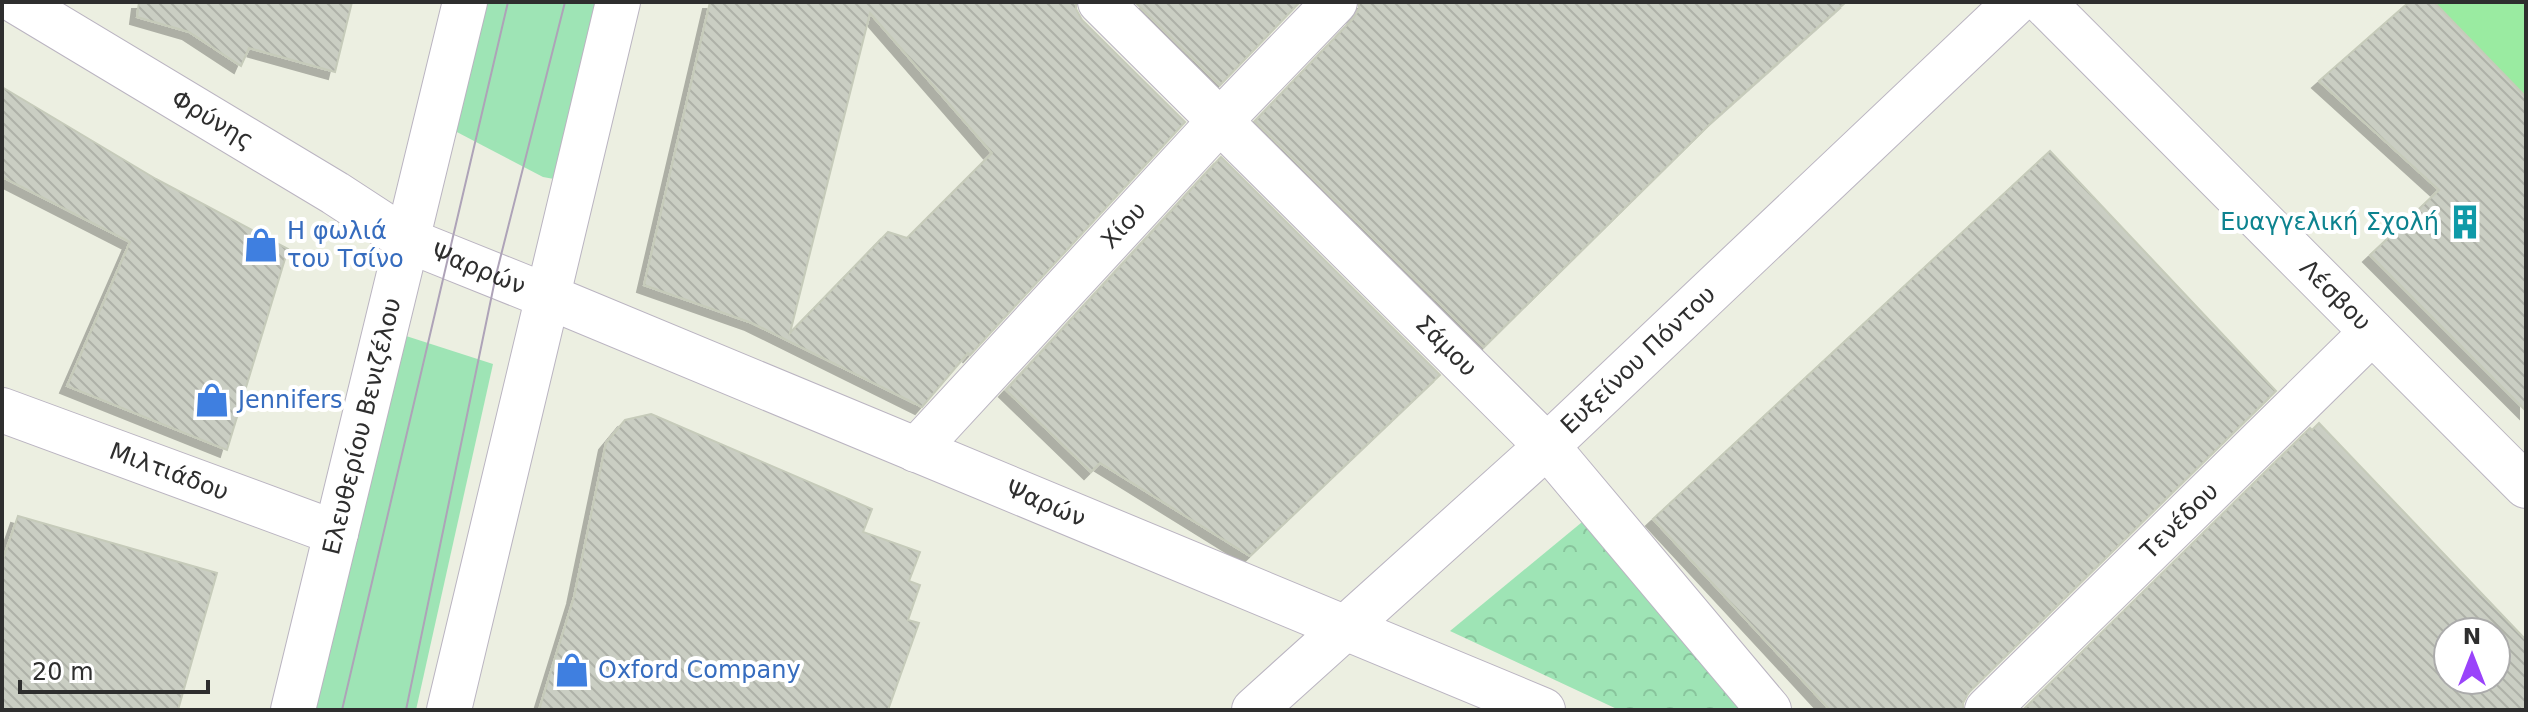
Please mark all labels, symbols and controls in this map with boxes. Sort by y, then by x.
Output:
street label: Φρύνης [166,84,259,155]
street label: Χίου [1095,196,1152,254]
building icon: Ευαγγελική Σχολή [2446,203,2484,241]
place label: Ευαγγελική Σχολή [2220,208,2439,236]
place label: Η φωλιά του Τσίνο [287,217,404,273]
shop icon: Η φωλιά του Τσίνο [242,226,280,264]
street label: Ψαρρών [428,237,530,300]
street label: Λέσβου [2294,254,2377,336]
street label: Ευξείνου Πόντου [1555,280,1721,439]
street label: Ελευθερίου Βενιζέλου [317,295,407,557]
street label: Σάμου [1410,310,1483,382]
shop icon: Jennifers [193,381,231,419]
place label: Jennifers [236,386,343,414]
street label: Μιλτιάδου [106,437,232,506]
street label: Ψαρών [1002,474,1090,532]
street label: Τενέδου [2134,477,2224,566]
north arrow [2432,616,2512,696]
text: N [2463,624,2481,649]
scale bar [20,644,208,694]
shop icon: Oxford Company [553,651,591,689]
place label: Oxford Company [598,656,801,684]
text: 20 m [32,658,94,686]

